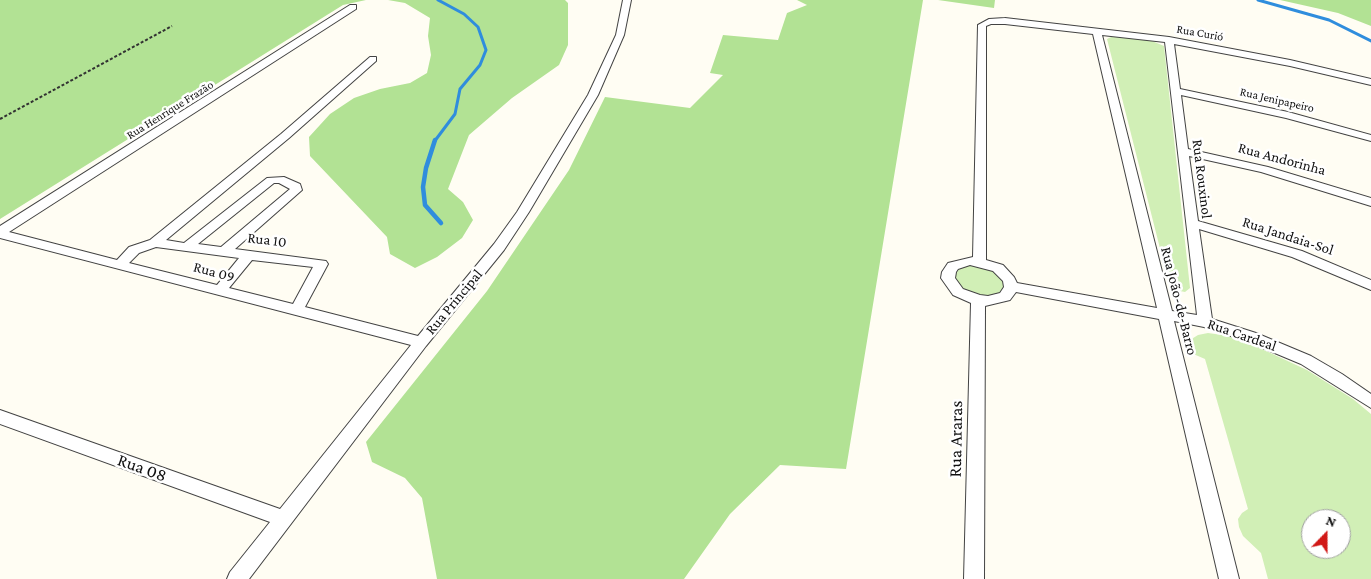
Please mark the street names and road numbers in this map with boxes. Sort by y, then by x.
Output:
street label: Rua Curió [1175,22,1225,44]
street label: Rua Henrique Frazão [124,77,216,143]
street label: Rua Jenipapeiro [1239,84,1315,116]
street label: Rua Rouxinol [1188,138,1216,220]
street label: Rua Andorinha [1236,139,1328,179]
street label: Rua Jandaia-Sol [1240,213,1336,259]
street label: Rua 10 [246,229,288,251]
street label: Rua João-de-Barro [1157,245,1201,357]
street label: Rua 09 [191,258,237,286]
street label: Rua Principal [422,266,486,338]
street label: Rua Cardeal [1205,315,1279,355]
street label: Rua Araras [945,400,967,478]
street label: Rua 08 [114,449,170,487]

